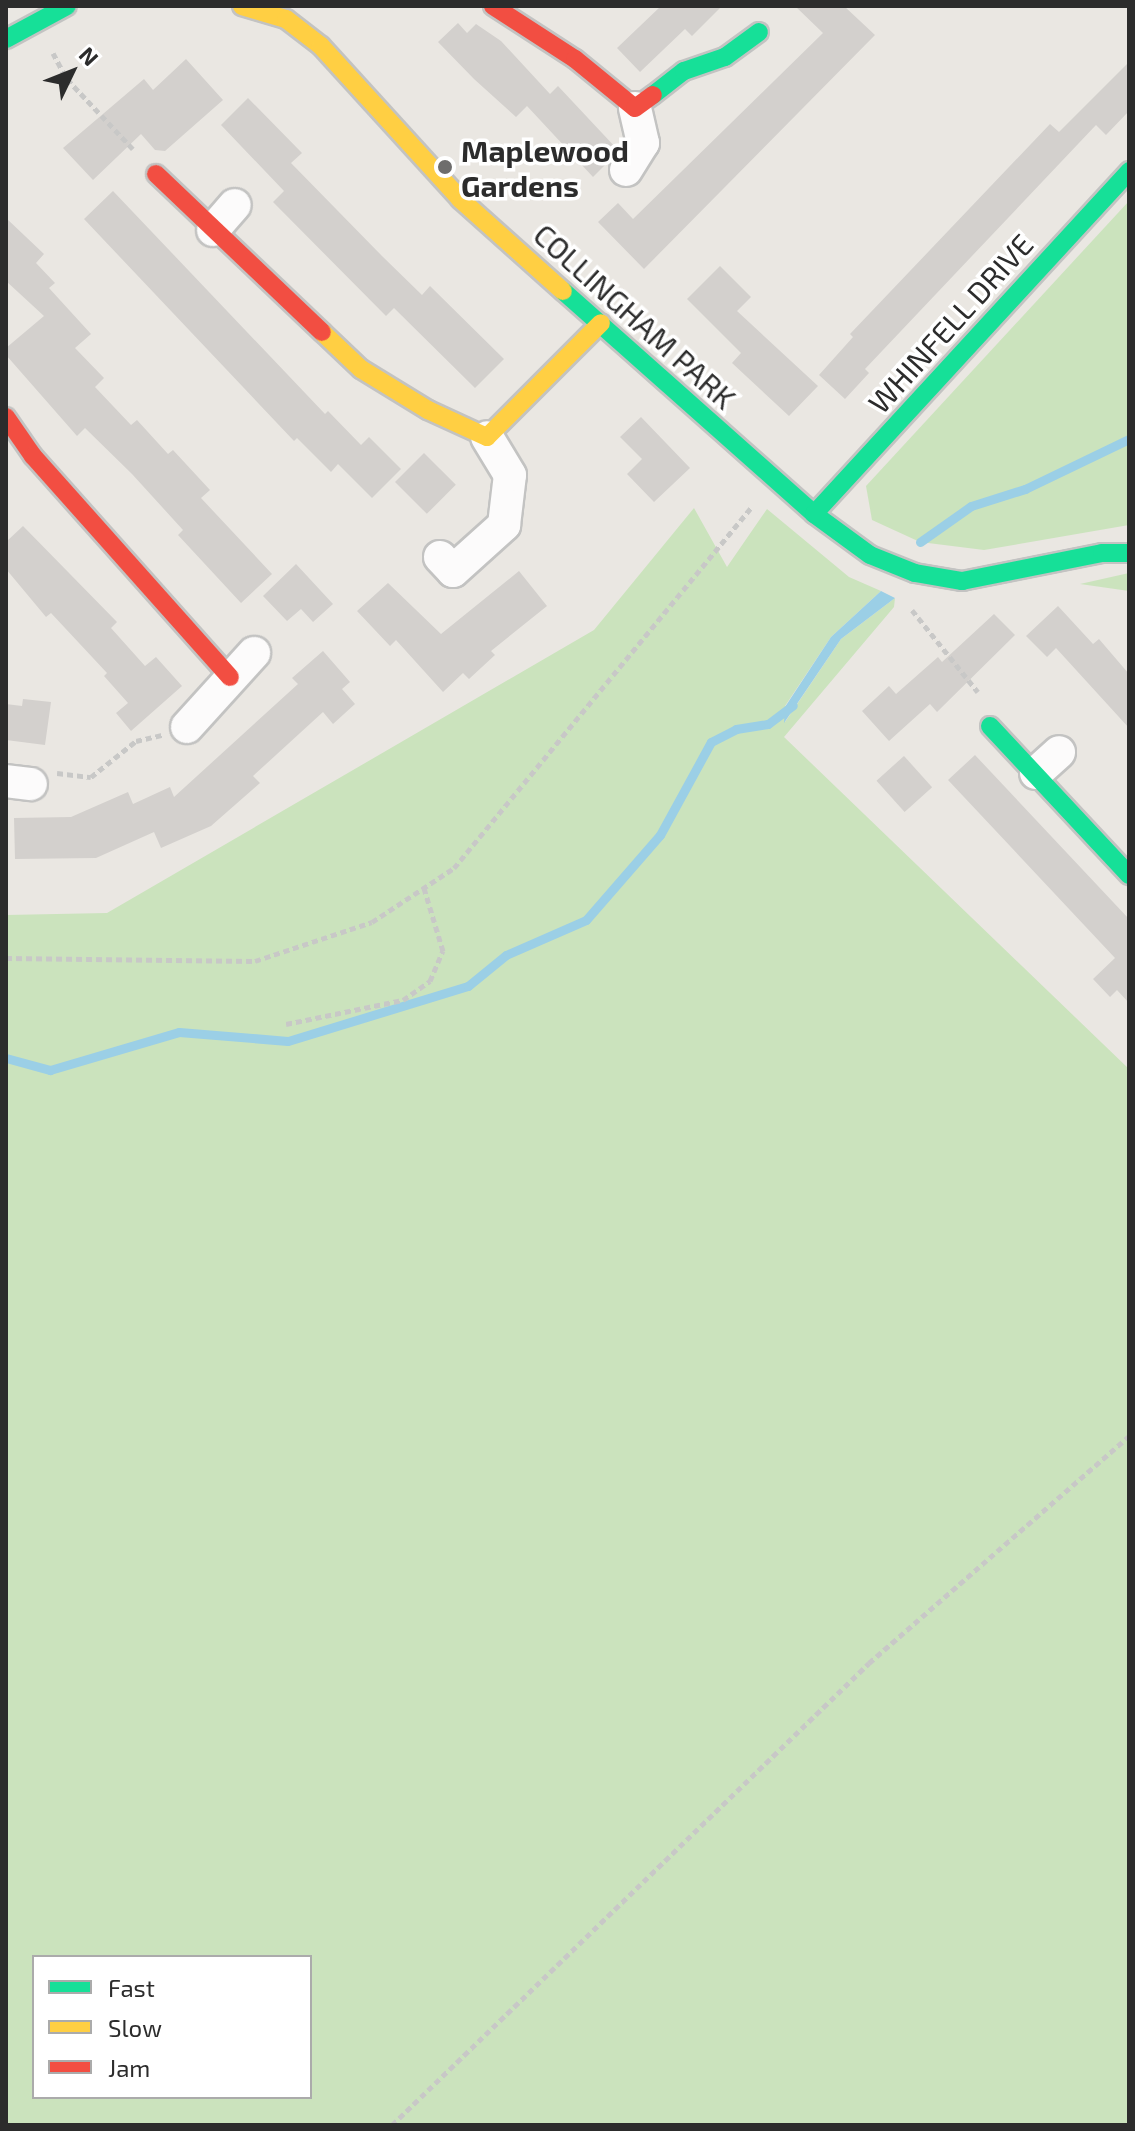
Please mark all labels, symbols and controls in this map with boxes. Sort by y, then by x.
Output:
north arrow [32,32,112,112]
text: N [75,41,104,70]
place label: Maplewood Gardens [461,132,629,202]
marker: Maplewood Gardens [436,158,454,176]
street label: COLLINGHAM PARK [527,216,743,416]
street label: WHINFELL DRIVE [860,226,1040,420]
legend [32,1955,312,2099]
text: Fast [108,1973,155,2002]
text: Slow [108,2013,162,2042]
text: Jam [108,2053,150,2082]

